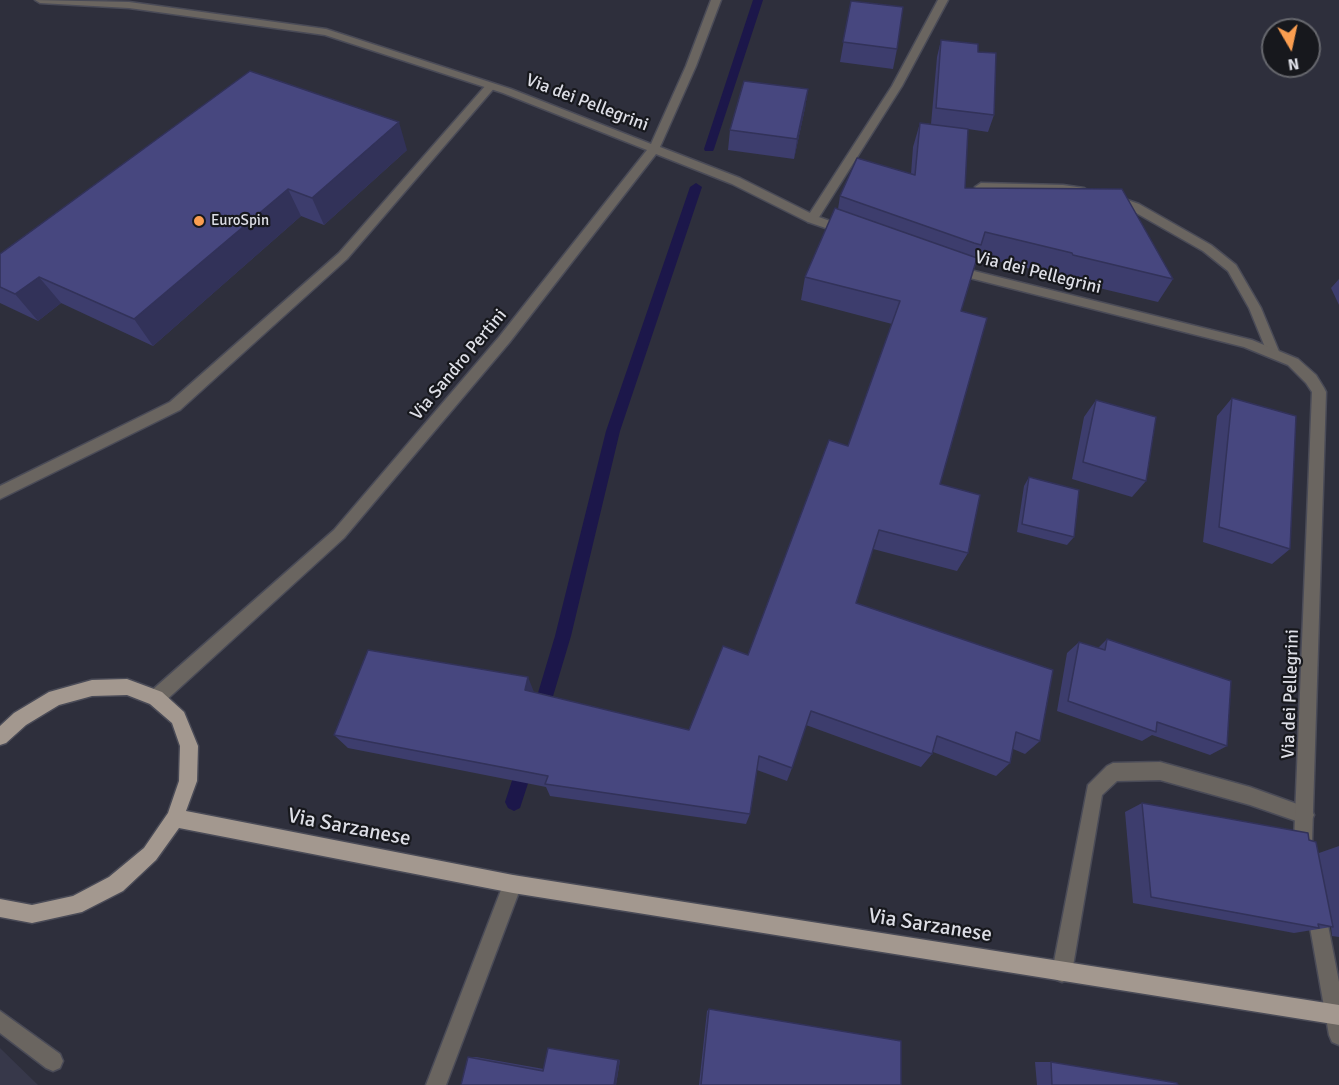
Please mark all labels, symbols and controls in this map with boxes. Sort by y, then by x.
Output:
north arrow [1261,18,1321,78]
text: N [1286,53,1301,75]
street label: Via dei Pellegrini [523,70,651,136]
place label: EuroSpin [211,212,269,230]
marker: EuroSpin [192,214,206,228]
street label: Via dei Pellegrini [972,247,1104,299]
street label: Via Sandro Pertini [406,305,512,425]
street label: Via dei Pellegrini [1278,629,1304,759]
street label: Via Sarzanese [285,804,413,852]
street label: Via Sarzanese [866,904,994,948]

